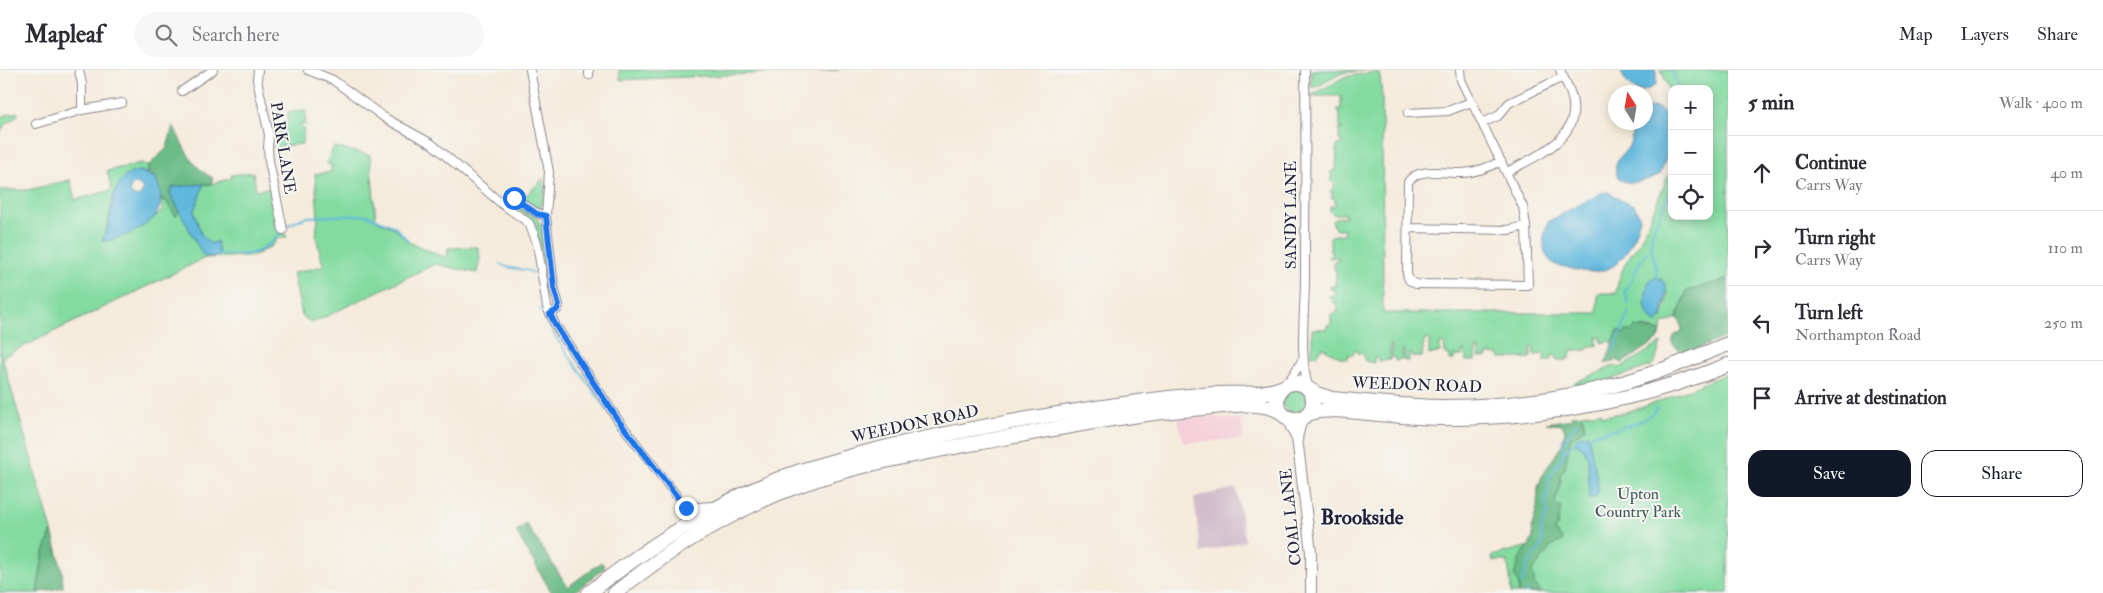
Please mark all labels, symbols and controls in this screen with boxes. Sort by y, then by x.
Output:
search box [134,12,484,57]
text: Mapleaf [25,19,104,50]
icon: search [152,21,180,49]
text: Search here [192,23,279,47]
text: Map [1899,23,1933,46]
text: Layers [1961,23,2009,46]
text: Share [2037,23,2078,46]
north arrow [1608,85,1653,130]
map controls [1668,85,1713,220]
button: + [1668,85,1713,130]
text: 5 min [1748,89,1794,116]
text: Walk · 400 m [1999,93,2083,113]
street label: PARK LANE [266,101,300,195]
button: − [1668,130,1713,175]
text: Continue [1795,151,1866,175]
icon: ahead [1748,159,1776,187]
street label: SANDY LANE [1281,161,1301,269]
text: 40 m [2050,163,2083,183]
button: locate [1668,175,1713,220]
text: Carrs Way [1795,175,1862,195]
route start [503,187,526,210]
text: Turn right [1795,226,1875,250]
icon: right [1748,234,1776,262]
text: 110 m [2048,238,2083,258]
text: Carrs Way [1795,250,1862,270]
text: Turn left [1795,301,1863,325]
icon: left [1748,309,1776,337]
text: 250 m [2044,313,2083,333]
text: Northampton Road [1795,325,1921,345]
street label: WEEDON ROAD [1351,373,1482,397]
icon: arrive [1748,384,1776,412]
text: Arrive at destination [1795,386,1947,410]
street label: WEEDON ROAD [848,401,981,448]
button: Save [1748,450,1911,497]
button: Share [1921,450,2083,497]
street label: COAL LANE [1276,467,1306,567]
park label: Upton Country Park [1595,484,1682,522]
route end [675,497,698,520]
district label: Brookside [1320,504,1404,531]

